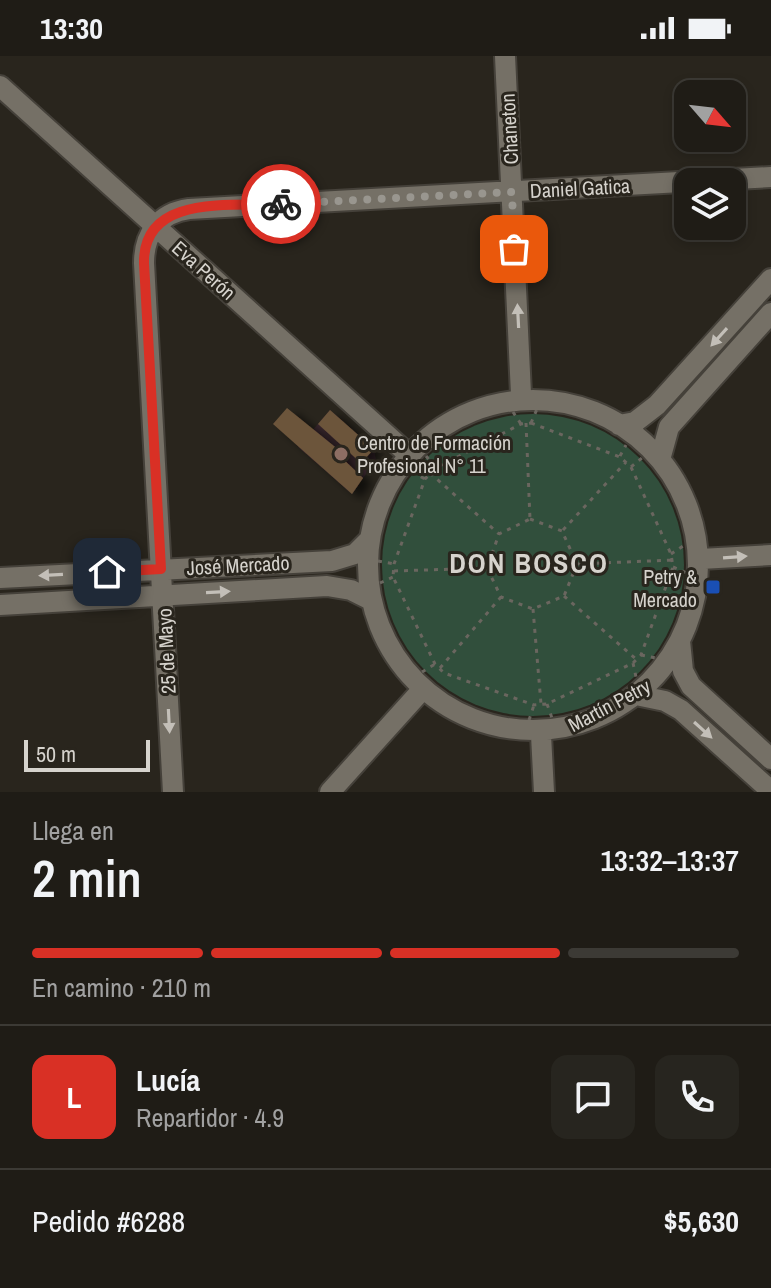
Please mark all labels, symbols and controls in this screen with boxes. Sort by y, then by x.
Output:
text: 13:30 [40,8,103,48]
north arrow [674,80,746,152]
map controls [674,80,746,240]
street label: Chaneton [494,93,524,165]
courier [241,164,321,244]
button: layers [674,168,746,240]
street label: Daniel Gatica [529,172,631,204]
icon: bike [259,182,303,226]
pin [480,215,548,283]
icon: bag [492,227,536,271]
street label: Eva Perón [167,234,241,306]
one-way arrow [511,303,524,328]
one-way arrow [711,326,728,346]
place label: Centro de Formación Profesional N° 11 [357,429,511,479]
marker: Centro de Formación Profesional N° 11 [332,445,350,463]
pin [73,538,141,606]
district label: DON BOSCO [449,544,609,582]
street label: José Mercado [186,549,290,581]
icon: home [85,550,129,594]
one-way arrow [723,550,748,563]
place label: Petry & Mercado [633,563,697,613]
one-way arrow [38,569,63,582]
marker: Petry & Mercado [704,578,722,596]
one-way arrow [206,585,231,598]
street label: 25 de Mayo [150,608,182,694]
street label: Martín Petry [563,672,655,738]
one-way arrow [163,709,176,734]
one-way arrow [693,721,713,739]
scale bar [24,736,150,772]
text: 50 m [36,739,76,769]
text: Llega en [32,813,114,848]
text: 13:32–13:37 [600,840,739,880]
text: 2 min [32,843,142,913]
text: En camino · 210 m [32,970,211,1005]
button: chat [551,1055,635,1139]
button: phone [655,1055,739,1139]
text: Lucía [136,1060,200,1100]
text: L [66,1077,82,1117]
text: Repartidor · 4.9 [136,1100,284,1135]
text: Pedido #6288 [32,1201,185,1241]
text: $5,630 [664,1201,739,1241]

